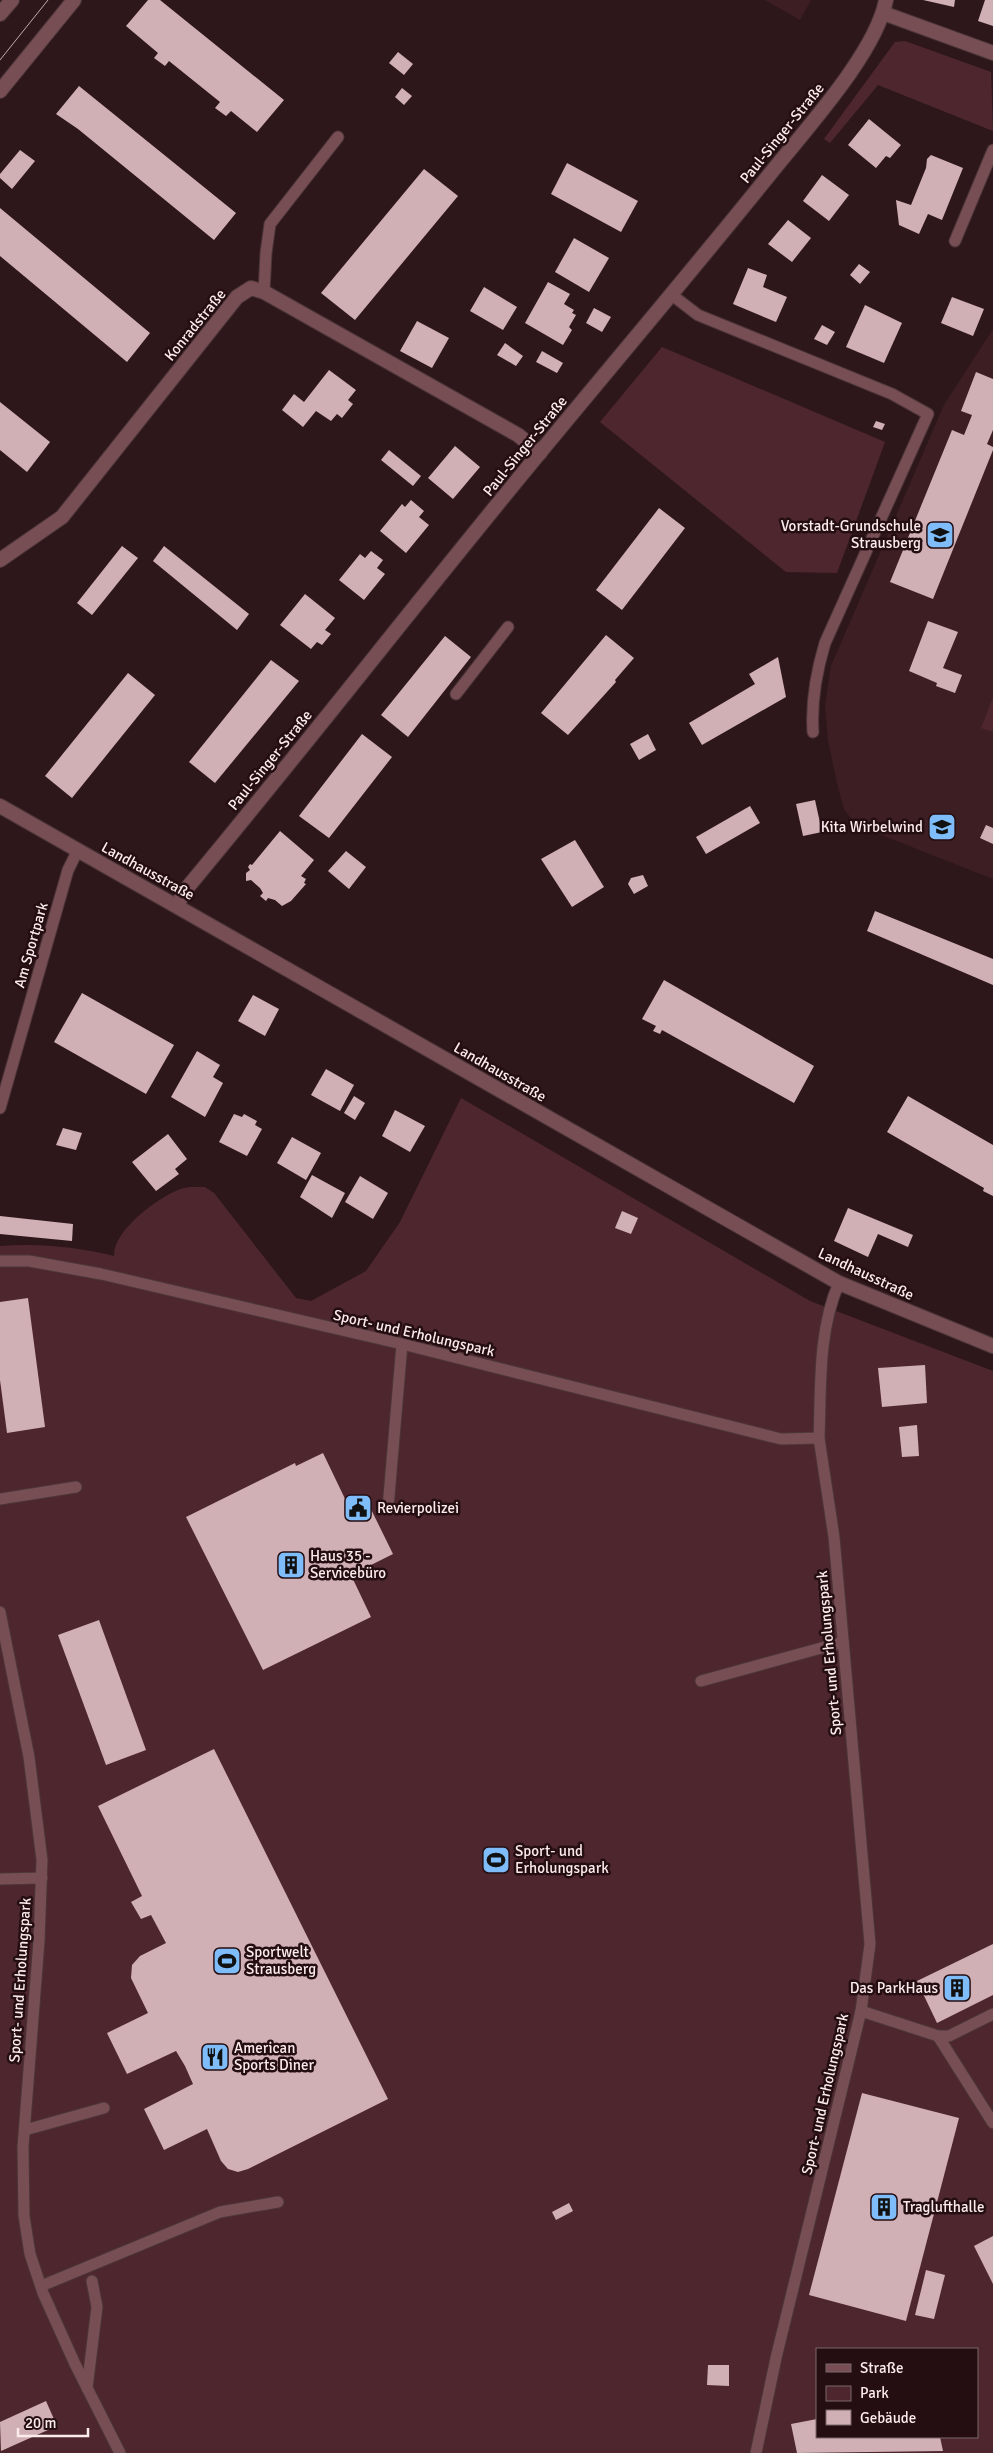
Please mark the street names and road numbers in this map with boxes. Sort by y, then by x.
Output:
street label: Paul-Singer-Straße [736,79,828,187]
street label: Konradstraße [161,285,229,365]
street label: Paul-Singer-Straße [479,392,571,500]
street label: Paul-Singer-Straße [224,706,316,814]
street label: Landhausstraße [98,838,198,904]
street label: Am Sportpark [10,900,52,990]
street label: Landhausstraße [451,1038,549,1106]
street label: Landhausstraße [815,1244,917,1304]
street label: Sport- und Erholungspark [332,1306,497,1360]
street label: Sport- und Erholungspark [813,1570,845,1736]
street label: Sport- und Erholungspark [5,1897,35,2063]
street label: Sport- und Erholungspark [798,2011,852,2176]

